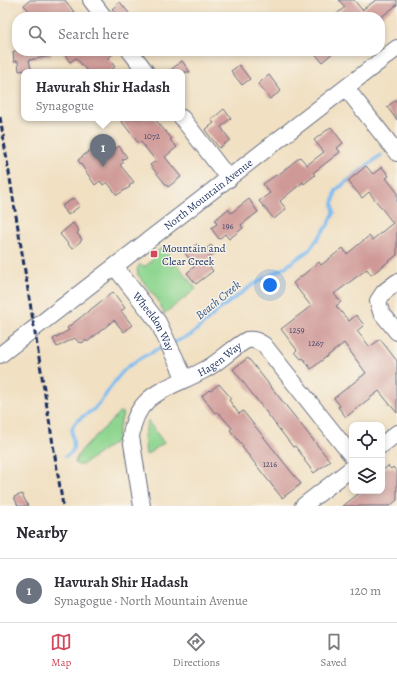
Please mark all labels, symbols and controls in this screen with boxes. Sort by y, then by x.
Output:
search box [12,12,385,56]
icon: search [26,23,48,45]
text: Search here [58,24,129,44]
popup [21,69,185,121]
text: Havurah Shir Hadash [36,77,170,97]
text: Synagogue [36,97,94,114]
house number: 1072 [144,130,161,142]
pin: 1 [90,134,116,167]
street label: North Mountain Avenue [161,155,256,234]
house number: 196 [222,220,234,232]
place label: Mountain and Clear Creek [162,241,226,269]
marker: Mountain and Clear Creek [149,249,159,259]
your location [260,275,280,295]
water label: Beach Creek [192,277,244,323]
street label: Wheeldon Way [129,288,178,353]
house number: 1259 [289,324,305,336]
house number: 1267 [308,337,324,349]
street label: Hagen Way [195,338,245,380]
map controls [349,422,385,494]
button: locate [349,422,385,458]
house number: 1216 [263,458,277,470]
button: layers [349,458,385,494]
text: Nearby [16,521,67,544]
text: Havurah Shir Hadash [54,572,188,592]
text: 1 [27,582,31,599]
text: 120 m [350,582,381,599]
text: Synagogue · North Mountain Avenue [54,592,248,609]
tab: Map [50,631,72,670]
tab: Directions [173,631,220,670]
tab: Saved [321,631,347,670]

